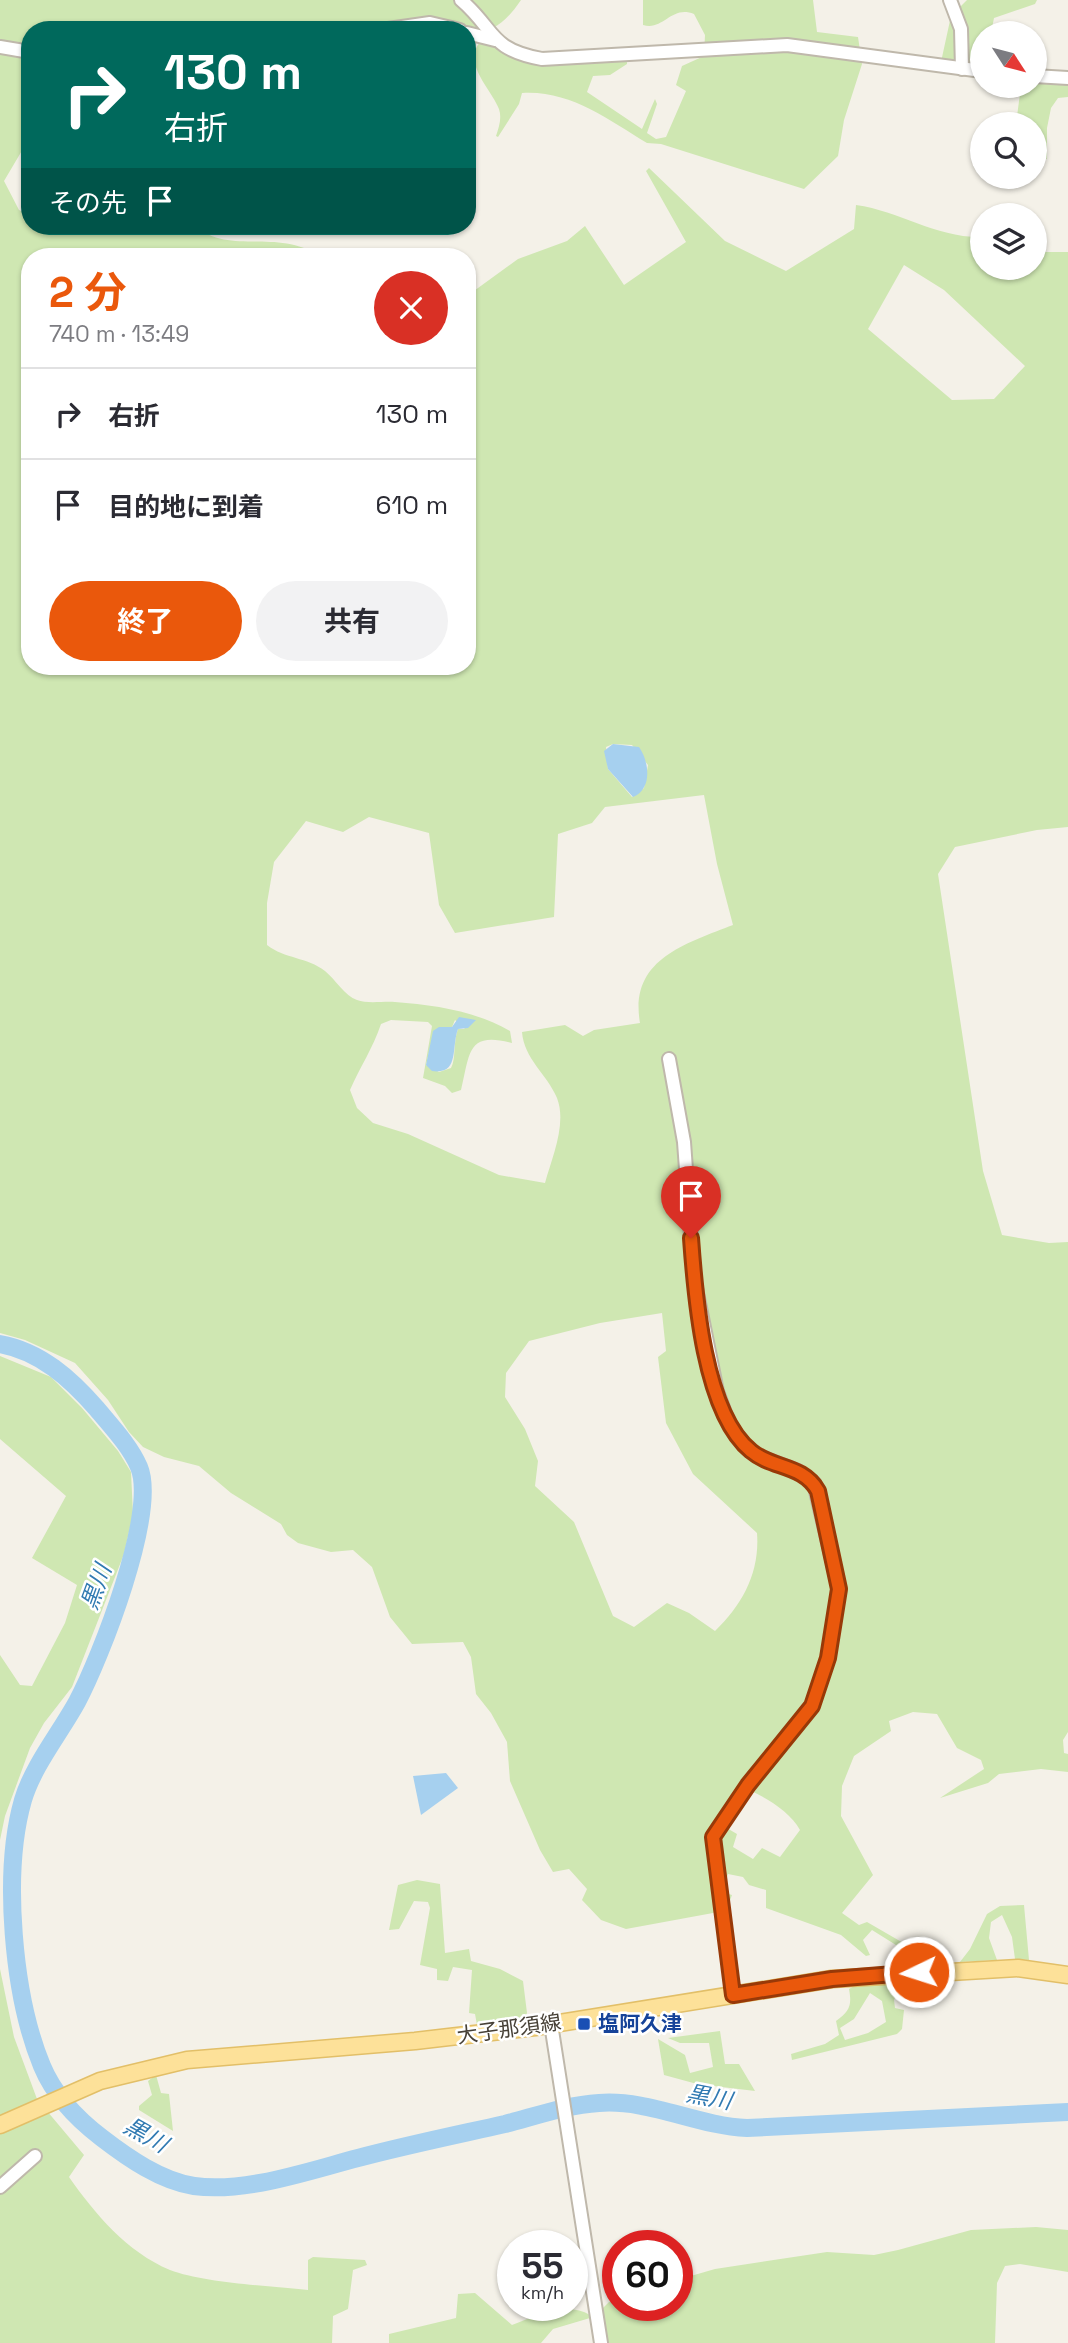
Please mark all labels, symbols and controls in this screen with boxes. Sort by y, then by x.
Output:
north arrow [970,21,1046,98]
map controls [970,21,1047,280]
text: 130 m [164,41,302,103]
icon: right [49,49,140,140]
text: 右折 [164,108,228,148]
button: search [970,112,1047,189]
icon: arrive [141,182,179,220]
text: その先 [49,186,127,220]
button: layers [970,203,1047,280]
text: 2 分 [49,266,127,319]
button: close [374,271,448,345]
text: 740 m · 13:49 [49,319,189,349]
icon: right [49,395,87,433]
text: 130 m [376,397,448,431]
text: 右折 [108,399,160,433]
icon: arrive [49,486,87,524]
text: 610 m [376,488,448,522]
text: 目的地に到着 [108,490,264,524]
button: 終了 [49,581,242,661]
button: 共有 [256,581,448,661]
pin [661,1166,721,1238]
icon: arrive [672,1177,710,1215]
water label: 黒川 [74,1557,119,1614]
position arrow [882,1935,956,2009]
street label: 大子那須線 [455,2008,563,2049]
place label: 塩阿久津 [598,2010,682,2037]
marker: 塩阿久津 [576,2016,592,2032]
water label: 黒川 [684,2078,737,2117]
water label: 黒川 [119,2111,176,2161]
speed limit sign: 60 [602,2230,693,2321]
text: 55 [521,2244,564,2288]
text: km/h [521,2281,564,2304]

